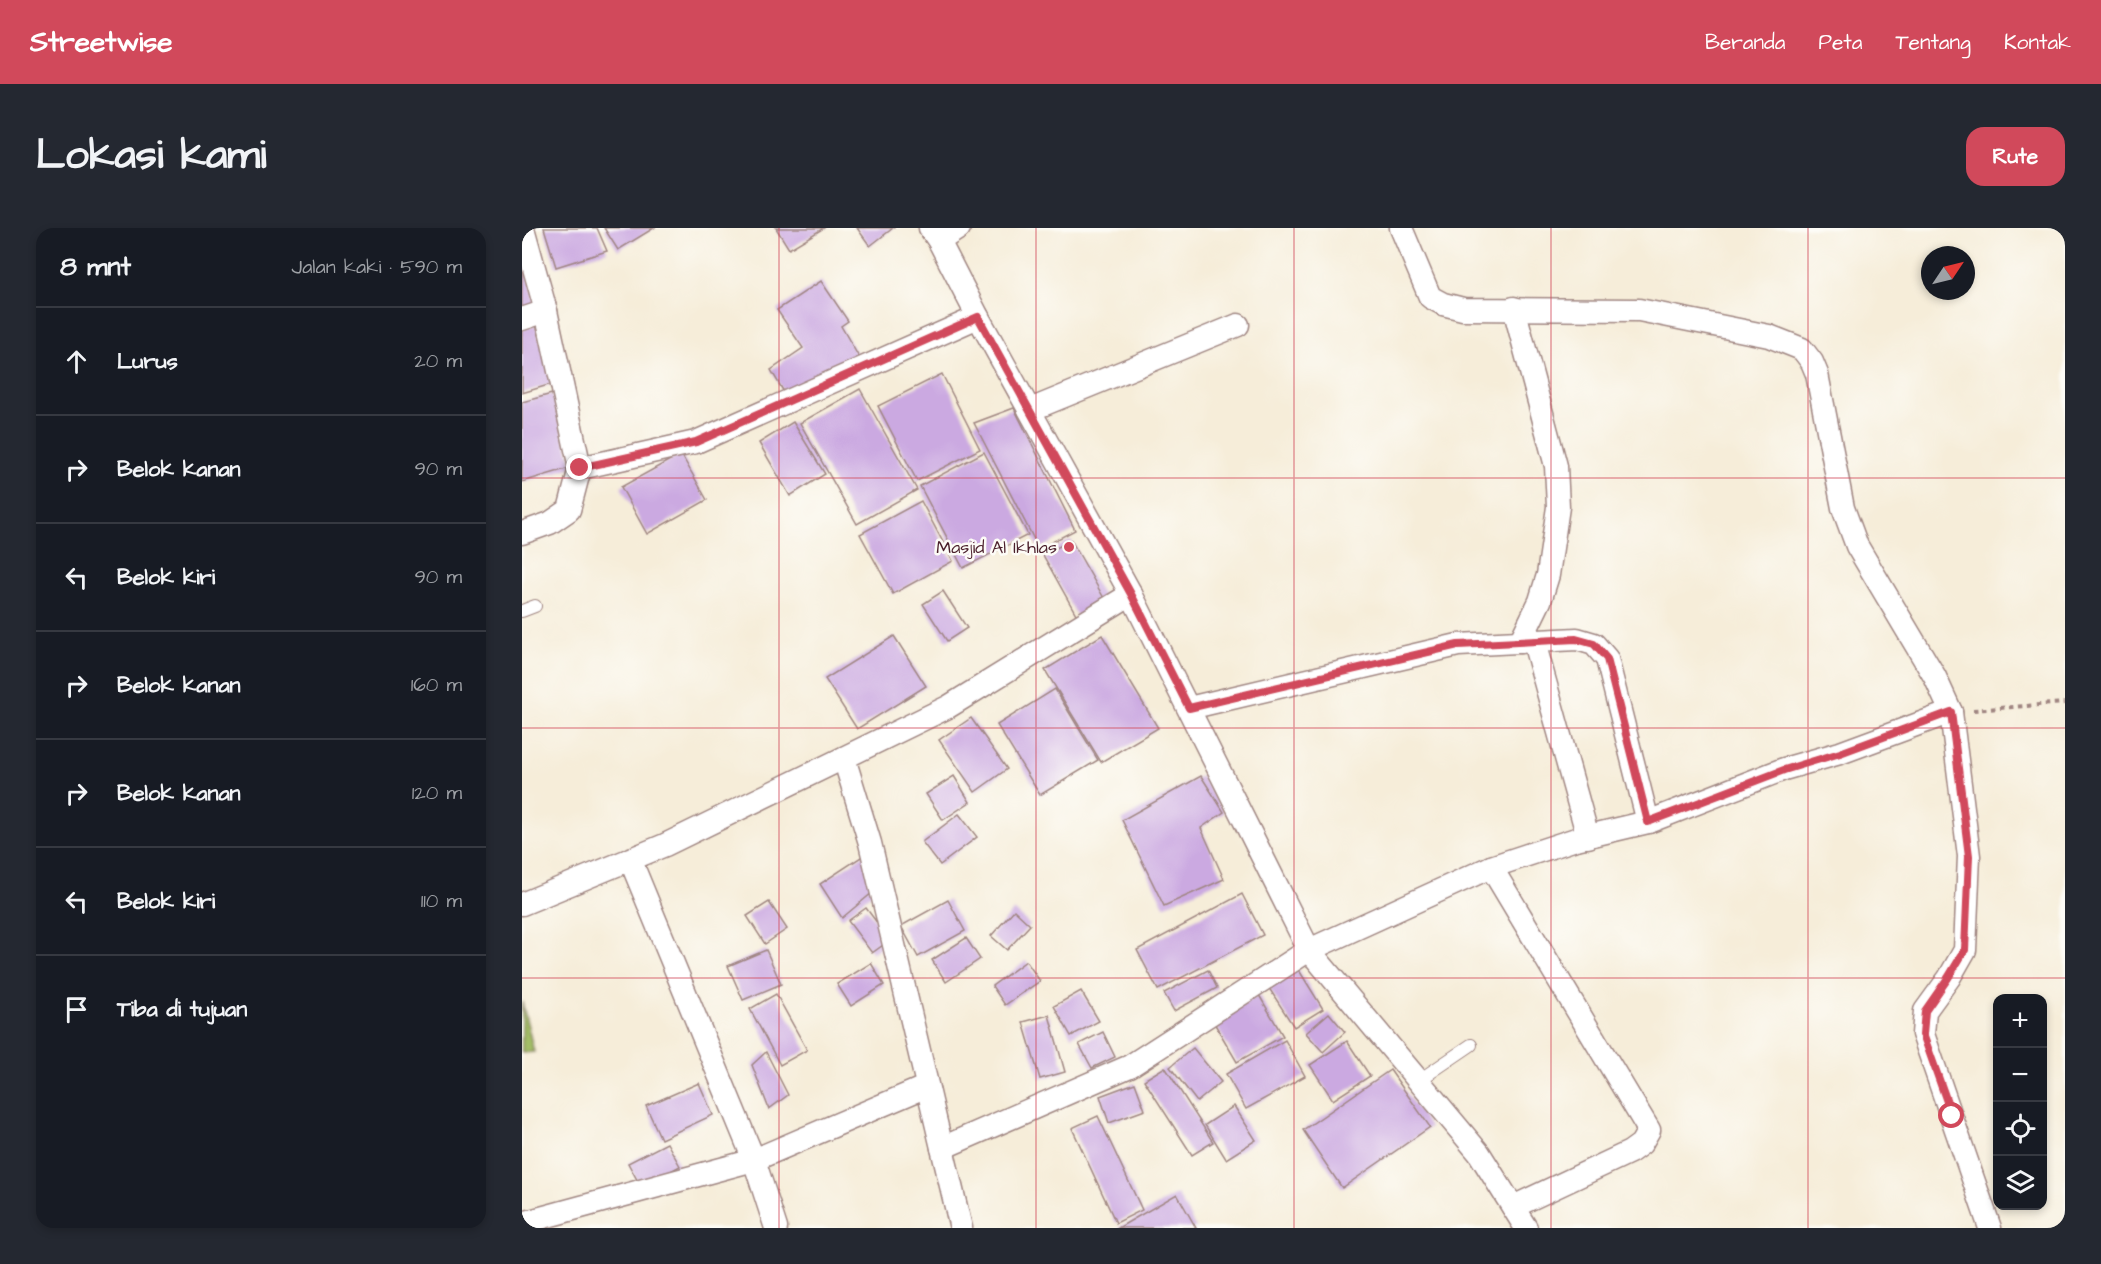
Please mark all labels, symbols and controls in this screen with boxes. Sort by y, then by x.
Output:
text: Streetwise [30,23,172,62]
text: Beranda [1705,28,1786,57]
text: Peta [1819,28,1862,57]
text: Tentang [1895,28,1971,57]
text: Kontak [2004,28,2071,57]
text: Lokasi kami [36,127,266,185]
button: Rute [1966,127,2065,186]
north arrow [1921,246,1975,300]
text: 8 mnt [60,249,131,285]
text: Jalan kaki · 590 m [292,253,462,281]
icon: ahead [60,345,93,378]
text: Lurus [117,346,178,377]
text: 20 m [414,347,462,375]
icon: right [60,453,93,486]
text: Belok kanan [117,454,241,485]
route end [566,454,592,480]
text: 90 m [414,455,462,483]
place label: Masjid Al Ikhlas [936,535,1057,560]
marker: Masjid Al Ikhlas [1062,540,1076,554]
icon: left [60,561,93,594]
text: Belok kiri [117,562,215,593]
text: 90 m [414,563,462,591]
icon: right [60,669,93,702]
text: Belok kanan [117,670,241,701]
text: 160 m [411,671,462,699]
icon: right [60,777,93,810]
text: Belok kanan [117,778,241,809]
text: 120 m [412,779,462,807]
icon: left [60,885,93,918]
text: Belok kiri [117,886,215,917]
text: 110 m [421,887,462,915]
icon: arrive [60,993,93,1026]
text: Tiba di tujuan [117,994,247,1025]
map controls [1993,994,2047,1210]
button: + [1993,994,2047,1048]
button: − [1993,1048,2047,1102]
route start [1938,1102,1964,1128]
button: locate [1993,1102,2047,1156]
button: layers [1993,1156,2047,1210]

